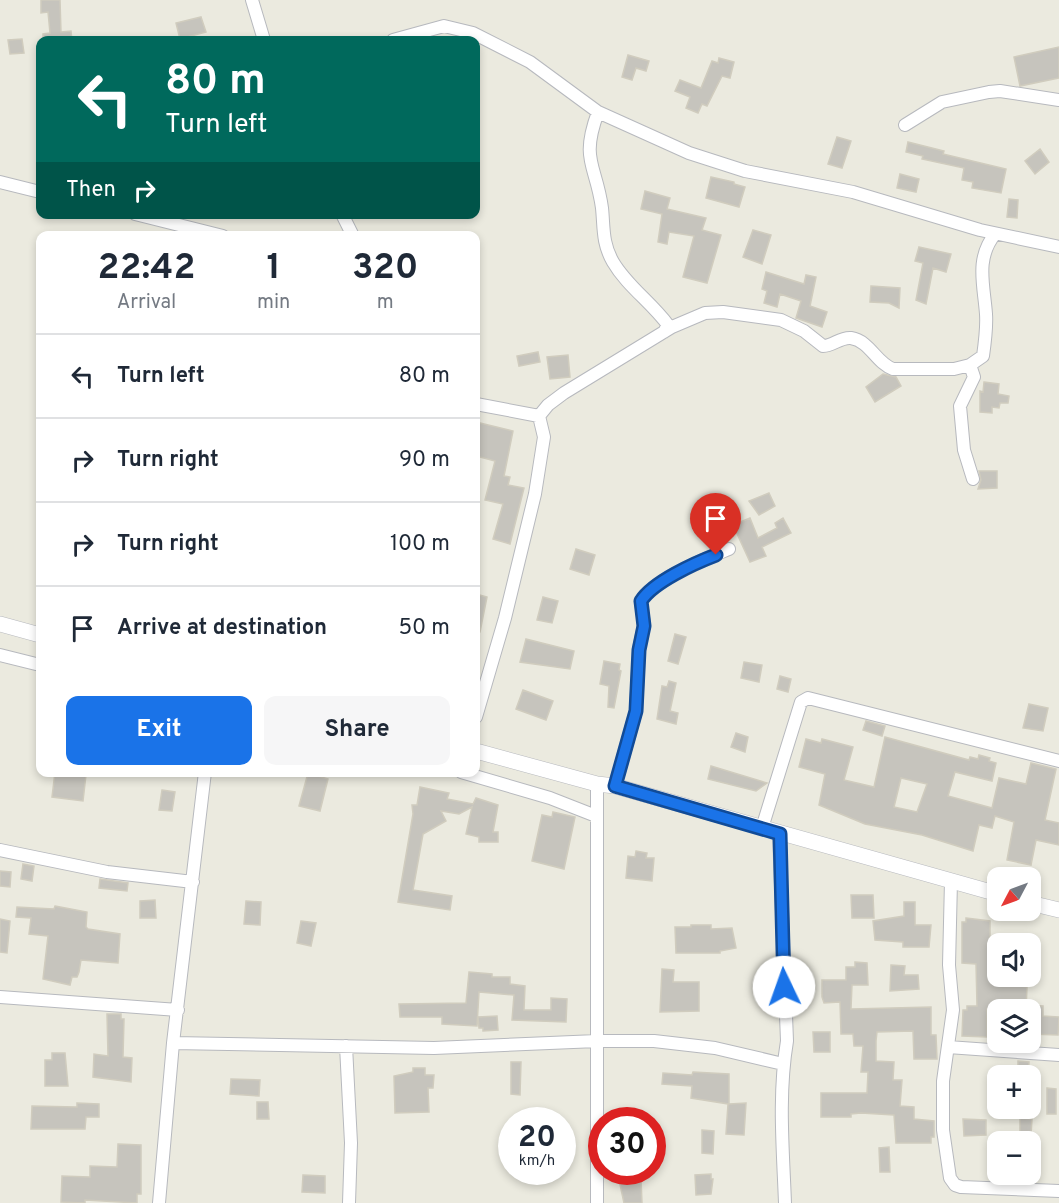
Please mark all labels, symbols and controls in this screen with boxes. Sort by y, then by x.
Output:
text: 80 m [165,56,266,109]
icon: left [66,60,144,138]
text: Turn left [165,108,267,142]
icon: right [128,174,161,207]
text: Then [66,177,116,204]
text: 22:42 [98,246,195,292]
text: 1 [266,246,281,292]
text: 320 [352,246,418,292]
text: Arrival [117,290,176,316]
text: min [257,290,290,316]
text: m [377,290,394,316]
icon: left [66,360,99,393]
text: Turn left [117,363,205,390]
text: 80 m [399,363,450,390]
icon: right [66,444,99,477]
text: Turn right [117,447,219,474]
text: 90 m [399,447,450,474]
pin [690,493,741,555]
icon: arrive [699,502,732,535]
icon: right [66,528,99,561]
text: Turn right [117,531,219,558]
text: 100 m [390,531,450,558]
icon: arrive [66,612,99,645]
text: Arrive at destination [117,615,327,642]
text: 50 m [398,615,450,642]
button: Exit [66,696,252,765]
button: Share [264,696,450,765]
north arrow [987,867,1041,921]
map controls [987,867,1041,1185]
button: sound [987,933,1041,987]
position arrow [752,955,816,1019]
button: layers [987,999,1041,1053]
button: + [987,1065,1041,1119]
speed limit sign: 30 [588,1107,666,1185]
text: 20 [518,1120,556,1157]
button: − [987,1131,1041,1185]
text: km/h [519,1152,555,1171]

